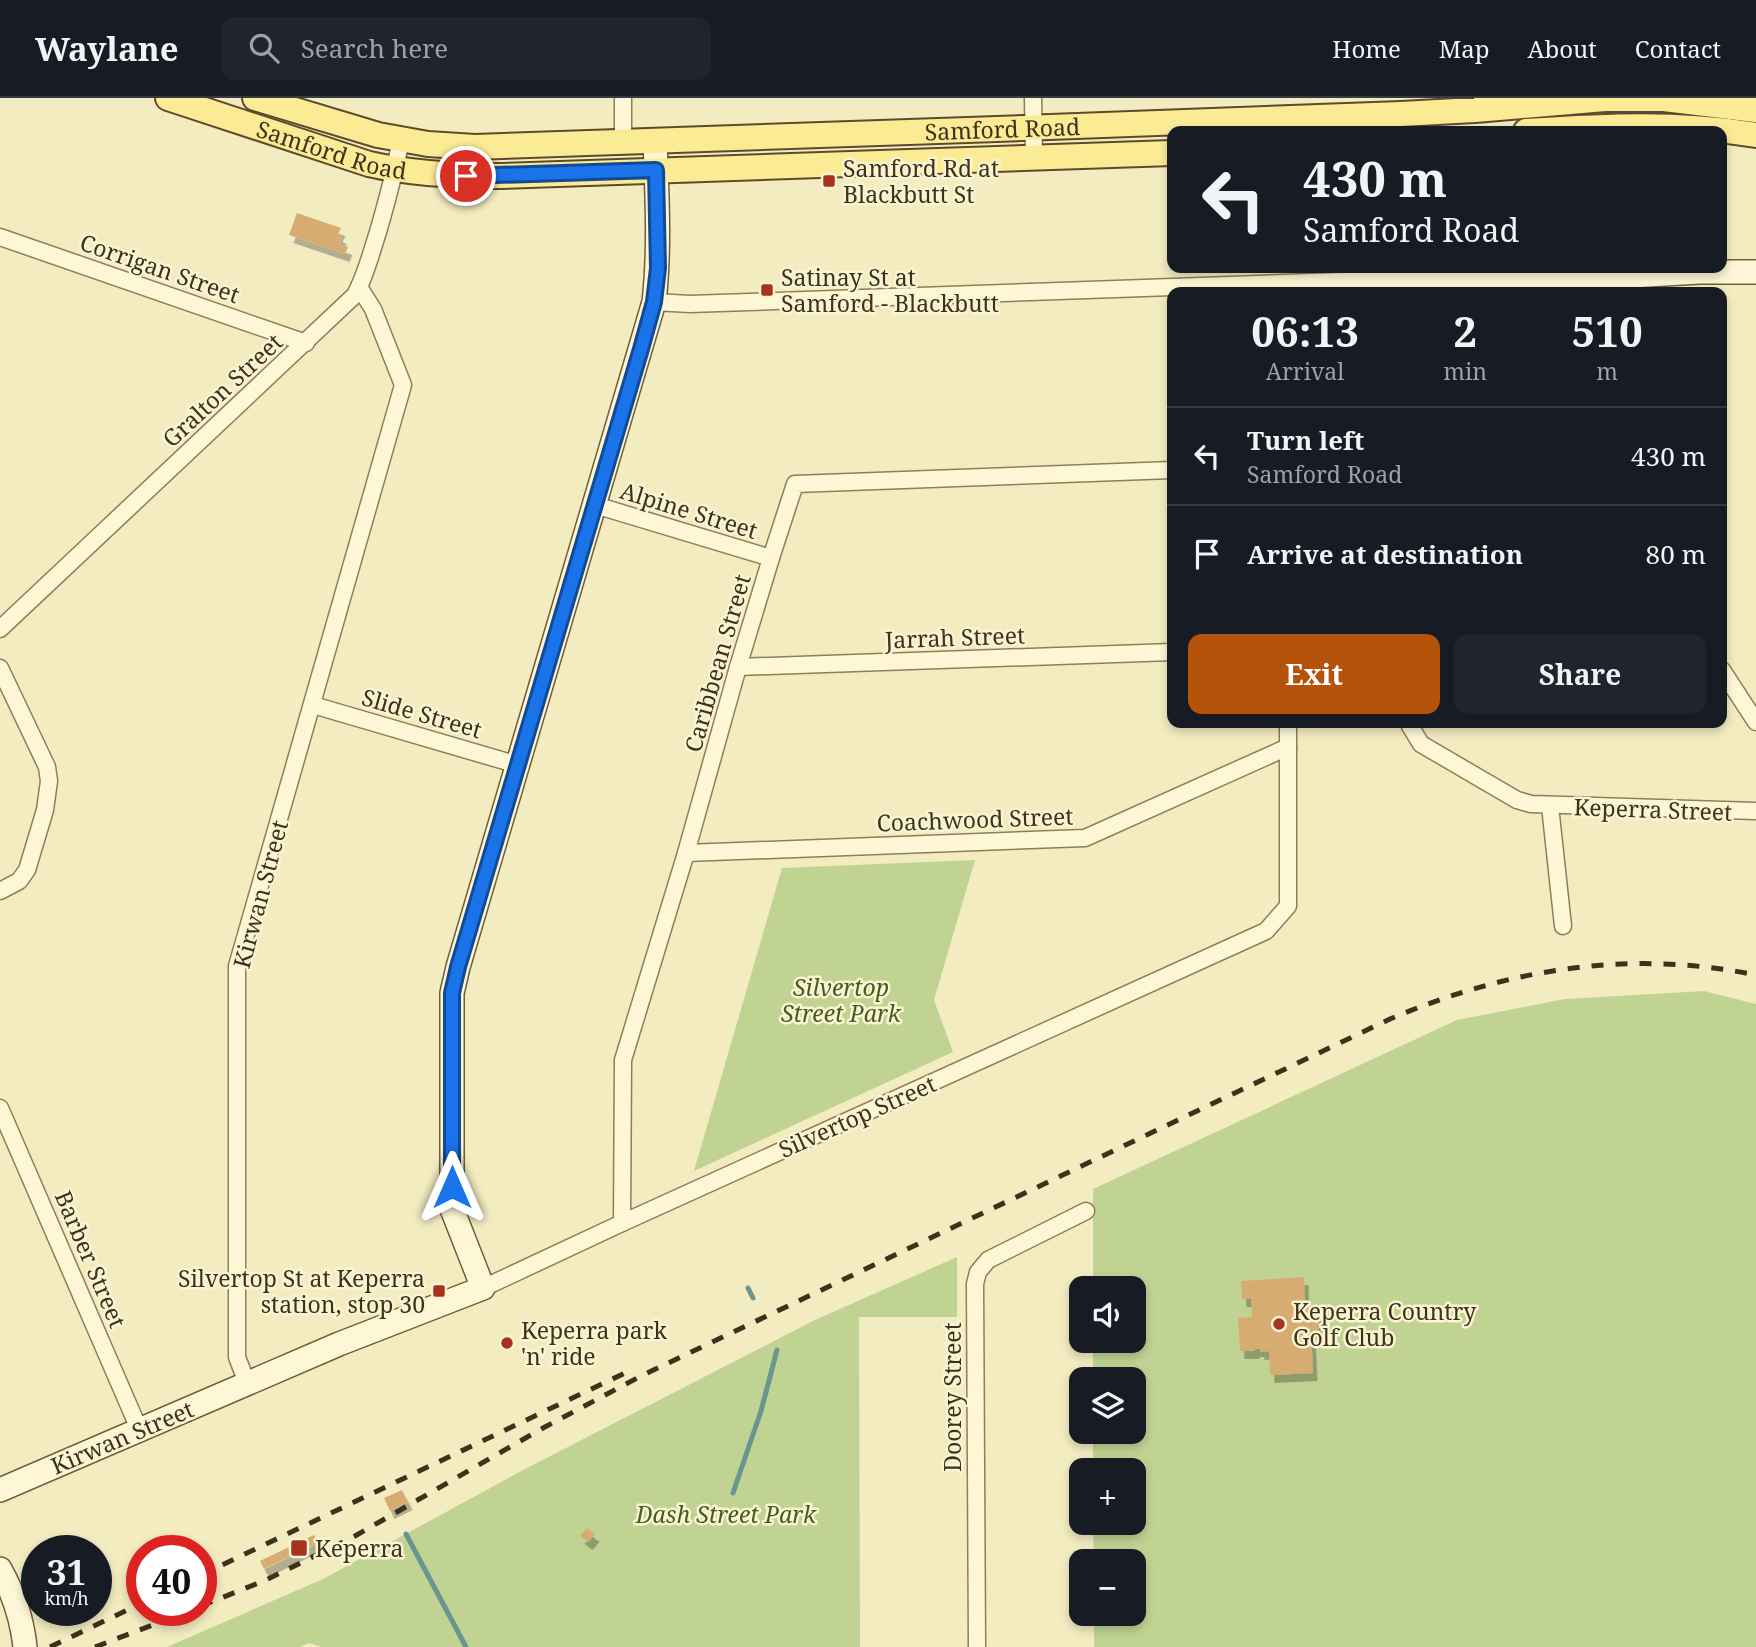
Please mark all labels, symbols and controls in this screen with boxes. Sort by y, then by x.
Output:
search box [221,17,711,80]
text: Waylane [35,26,179,71]
icon: search [245,29,283,67]
text: Search here [301,30,448,66]
text: Home [1332,32,1401,65]
text: Map [1439,32,1490,65]
text: About [1528,32,1597,65]
text: Contact [1635,32,1721,65]
street label: Samford Road [924,110,1081,147]
street label: Samford Road [253,112,409,187]
text: 430 m [1303,145,1447,211]
pin [436,146,496,206]
place label: Samford Rd at Blackbutt St [843,152,999,210]
icon: left [1188,154,1279,245]
icon: arrive [447,157,485,195]
marker: Samford Rd at Blackbutt St [821,173,837,189]
text: Samford Road [1303,208,1519,251]
street label: Corrigan Street [76,226,244,310]
place label: Satinay St at Samford - Blackbutt [781,261,999,319]
marker: Satinay St at Samford - Blackbutt [759,282,775,298]
text: 06:13 [1251,302,1359,359]
text: 2 [1453,302,1477,359]
text: 510 [1571,302,1643,359]
street label: Gralton Street [155,326,289,454]
text: Arrival [1266,355,1344,387]
text: min [1443,355,1487,387]
text: m [1596,355,1618,387]
text: Turn left [1247,422,1364,458]
icon: left [1188,437,1226,475]
text: 430 m [1631,438,1706,474]
text: Samford Road [1247,458,1402,490]
street label: Alpine Street [616,474,762,546]
icon: arrive [1188,535,1226,573]
text: Arrive at destination [1247,536,1523,572]
text: 80 m [1646,536,1706,572]
street label: Caribbean Street [676,570,758,756]
street label: Jarrah Street [883,619,1026,655]
button: Exit [1188,634,1440,714]
button: Share [1454,634,1706,714]
street label: Slide Street [358,681,486,745]
street label: Keperra Street [1573,790,1733,828]
street label: Coachwood Street [876,800,1074,838]
street label: Kirwan Street [225,816,295,972]
park label: Silvertop Street Park [781,971,902,1029]
street label: Silvertop Street [773,1067,941,1165]
position arrow [415,1150,489,1224]
street label: Barber Street [48,1185,134,1333]
place label: Silvertop St at Keperra station, stop 30 [178,1262,425,1320]
map controls [1069,1276,1146,1626]
button: sound [1069,1276,1146,1353]
marker: Silvertop St at Keperra station, stop 30 [431,1283,447,1299]
place label: Keperra Country Golf Club [1293,1295,1476,1353]
place label: Keperra park 'n' ride [521,1314,667,1372]
marker: Keperra Country Golf Club [1271,1316,1287,1332]
street label: Doorey Street [936,1322,968,1472]
marker: Keperra park 'n' ride [499,1335,515,1351]
button: layers [1069,1367,1146,1444]
street label: Kirwan Street [46,1393,198,1481]
button: + [1069,1458,1146,1535]
park label: Dash Street Park [635,1498,817,1530]
place label: Keperra [315,1532,404,1564]
speed limit sign: 40 [126,1535,217,1626]
marker: Keperra [289,1538,309,1558]
text: 31 [47,1548,86,1595]
button: − [1069,1549,1146,1626]
text: km/h [44,1586,89,1610]

